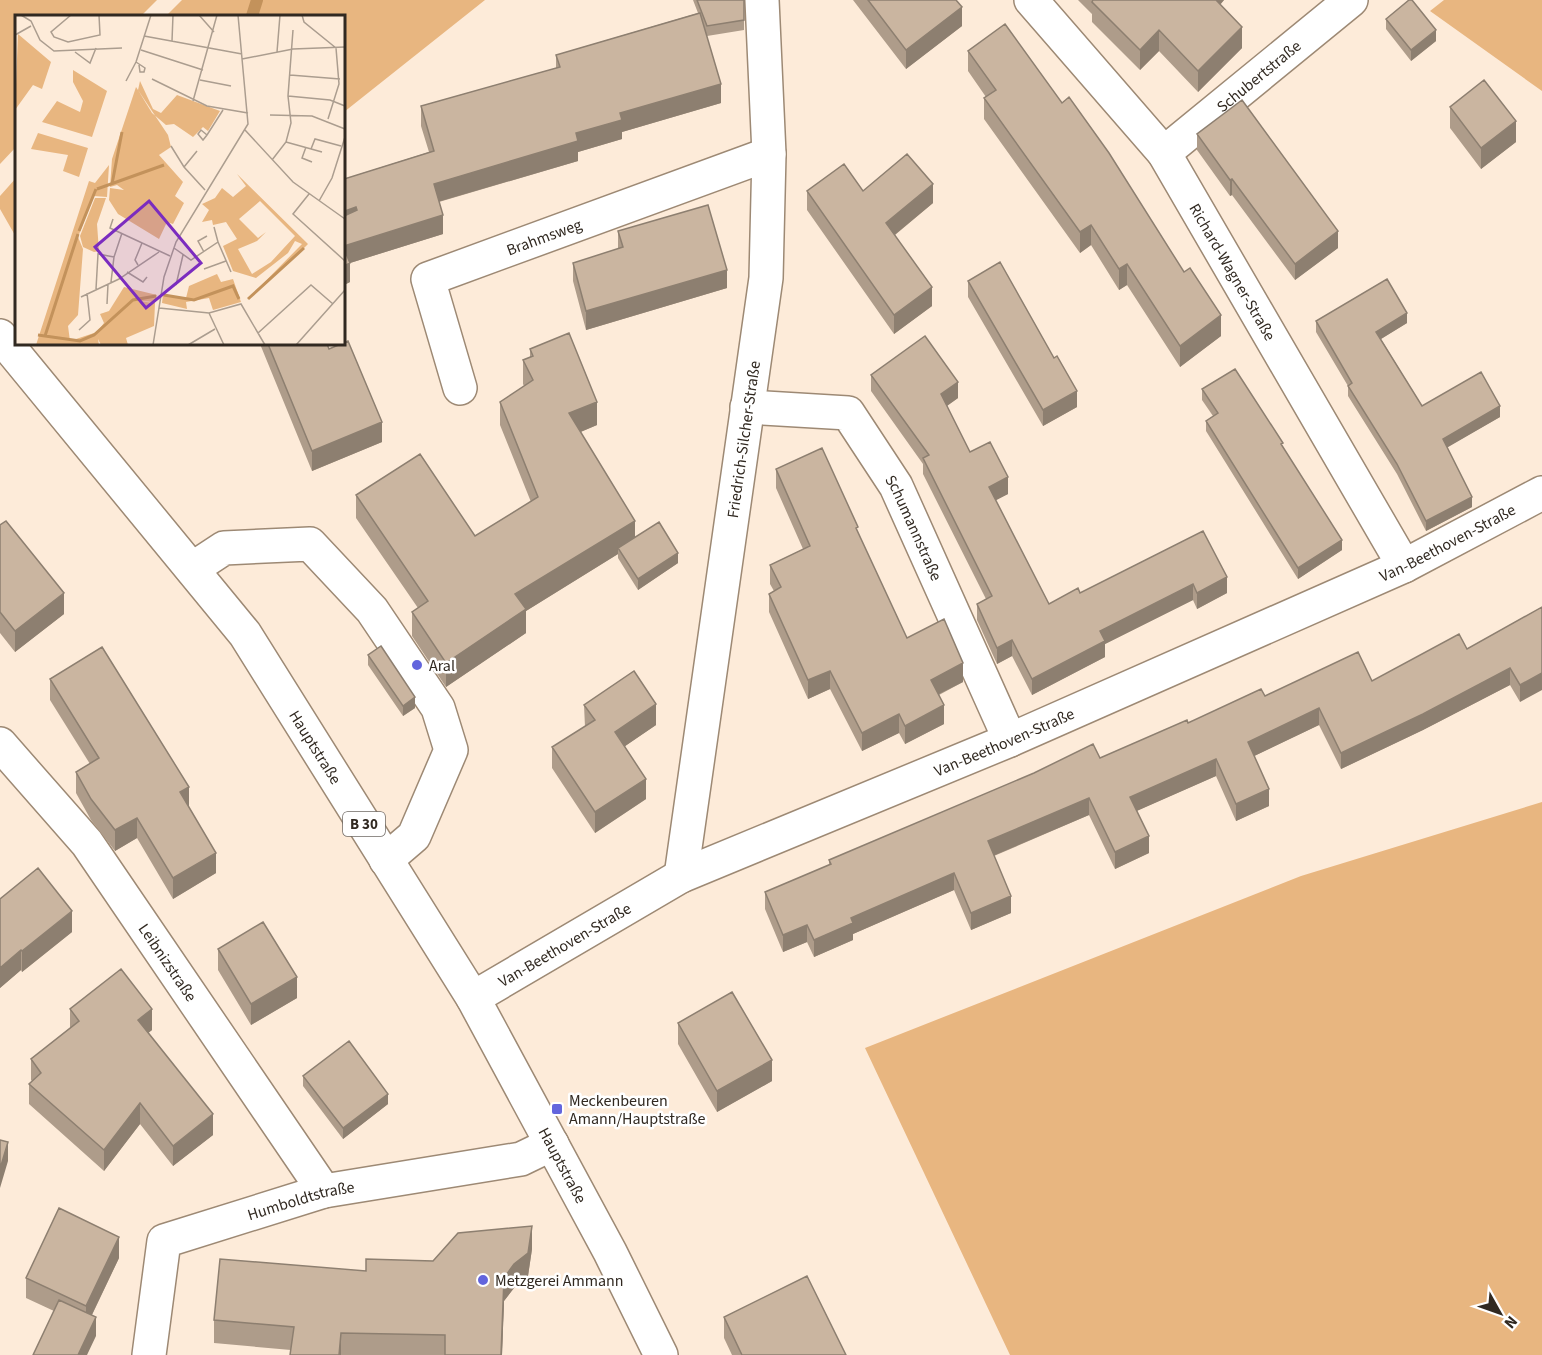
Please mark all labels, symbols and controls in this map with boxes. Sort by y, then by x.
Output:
inset map [15,15,345,345]
street label: Schubertstraße [1212,35,1306,118]
street label: Richard-Wagner-Straße [1184,200,1281,345]
street label: Brahmsweg [503,214,585,261]
street label: Friedrich-Silcher-Straße [722,359,766,520]
street label: Schumannstraße [880,471,947,585]
street label: Van-Beethoven-Straße [1376,499,1520,588]
place label: Aral [429,655,455,677]
marker: Aral [410,658,424,672]
street label: Van-Beethoven-Straße [931,703,1078,782]
street label: Hauptstraße [283,706,346,789]
road number: B 30 [343,812,385,836]
street label: Van-Beethoven-Straße [494,898,635,993]
street label: Leibnizstraße [133,919,202,1006]
place label: Meckenbeuren Amann/Hauptstraße [569,1090,705,1130]
marker: Meckenbeuren Amann/Hauptstraße [550,1102,564,1116]
street label: Hauptstraße [533,1124,592,1207]
street label: Humboldtstraße [245,1176,356,1226]
place label: Metzgerei Ammann [495,1270,624,1292]
marker: Metzgerei Ammann [476,1273,490,1287]
north arrow [1470,1283,1530,1343]
text: N [1499,1311,1523,1333]

